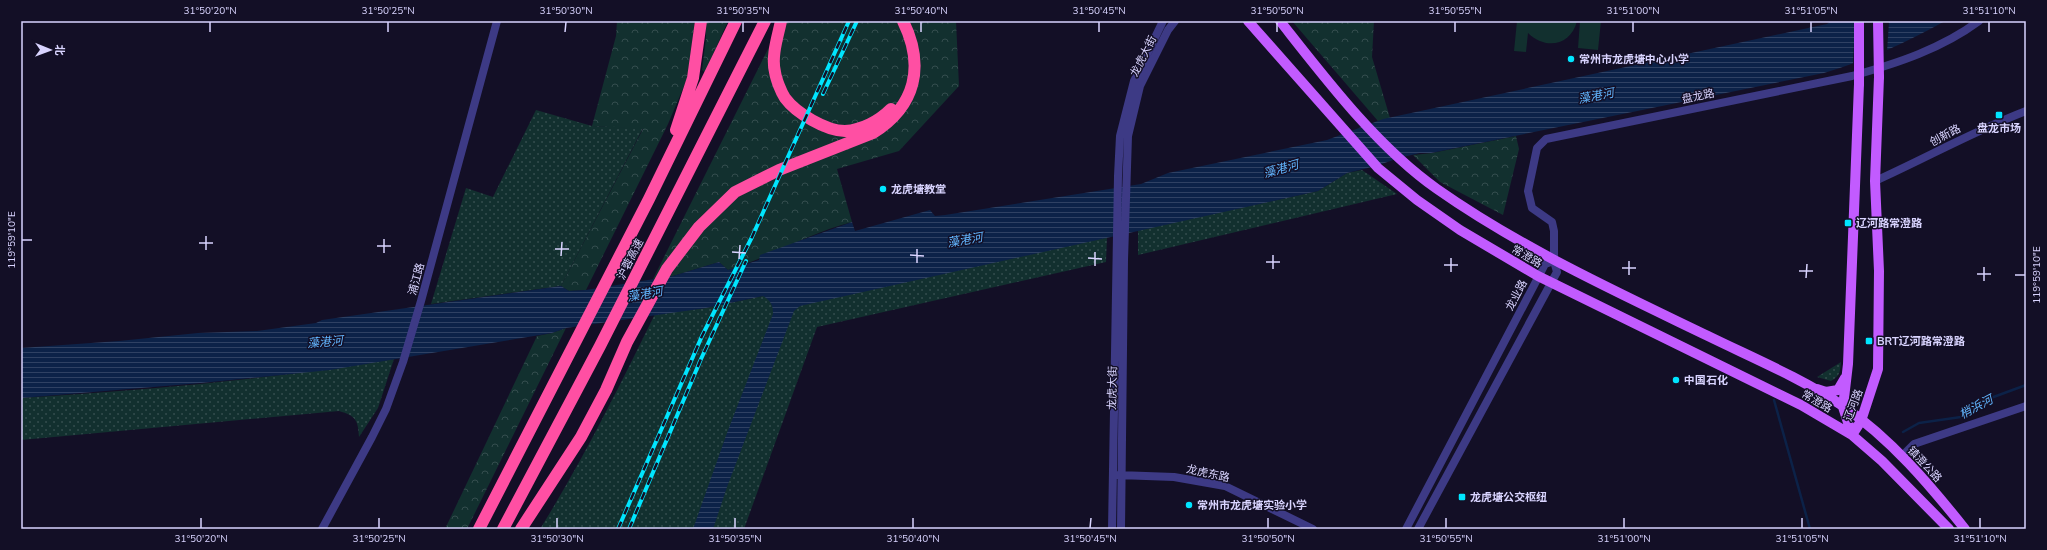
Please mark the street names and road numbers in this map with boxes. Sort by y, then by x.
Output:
street label: 龙虎大街 [1127,33,1160,79]
street label: 盘龙路 [1680,86,1716,107]
street label: 创新路 [1927,121,1963,150]
street label: 沪蓉高速 [614,236,647,282]
street label: 常澄路 [1509,242,1545,271]
street label: 浦江路 [405,261,428,297]
street label: 龙业路 [1502,277,1531,313]
street label: 龙虎大街 [1105,366,1120,410]
street label: 常澄路 [1799,387,1835,416]
street label: 辽河路 [1841,387,1866,423]
street label: 镇澄公路 [1904,443,1945,486]
street label: 龙虎东路 [1185,462,1231,485]

